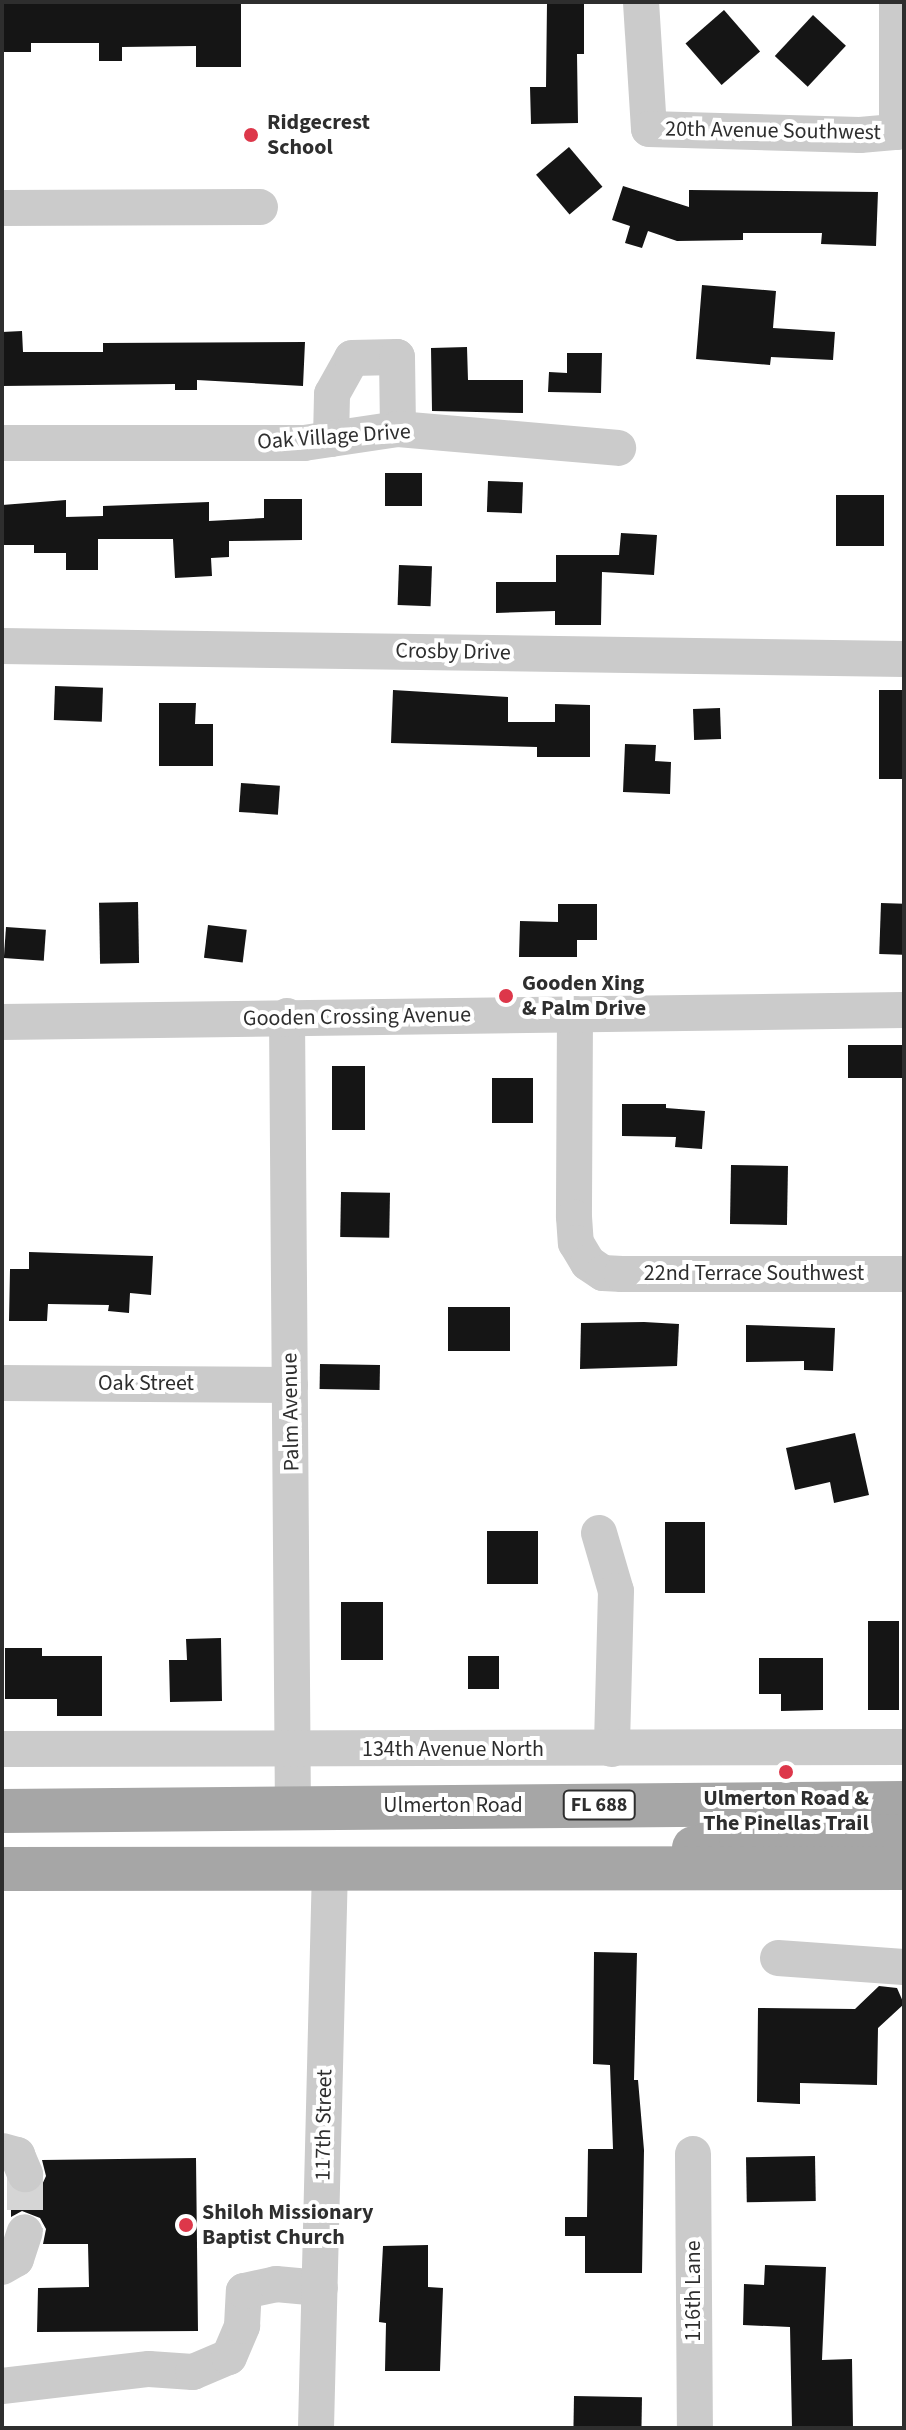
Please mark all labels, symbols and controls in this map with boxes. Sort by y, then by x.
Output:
place label: Ridgecrest School [267,109,370,160]
street label: 20th Avenue Southwest [665,116,881,146]
marker: Ridgecrest School [242,126,260,144]
street label: Oak Village Drive [256,418,412,456]
street label: Crosby Drive [395,638,511,666]
place label: Gooden Xing & Palm Drive [522,970,646,1022]
marker: Gooden Xing & Palm Drive [497,987,515,1005]
street label: Gooden Crossing Avenue [243,1002,471,1032]
street label: 22nd Terrace Southwest [644,1261,864,1287]
street label: Palm Avenue [277,1352,305,1472]
street label: Oak Street [98,1371,194,1397]
street label: 134th Avenue North [362,1737,544,1763]
marker: Ulmerton Road & The Pinellas Trail [777,1763,795,1781]
place label: Ulmerton Road & The Pinellas Trail [703,1785,869,1836]
road number: FL 688 [561,1789,637,1821]
street label: Ulmerton Road [383,1793,523,1819]
street label: 117th Street [310,2069,338,2181]
place label: Shiloh Missionary Baptist Church [202,2199,373,2250]
marker: Shiloh Missionary Baptist Church [177,2216,195,2234]
street label: 116th Lane [681,2240,707,2342]

